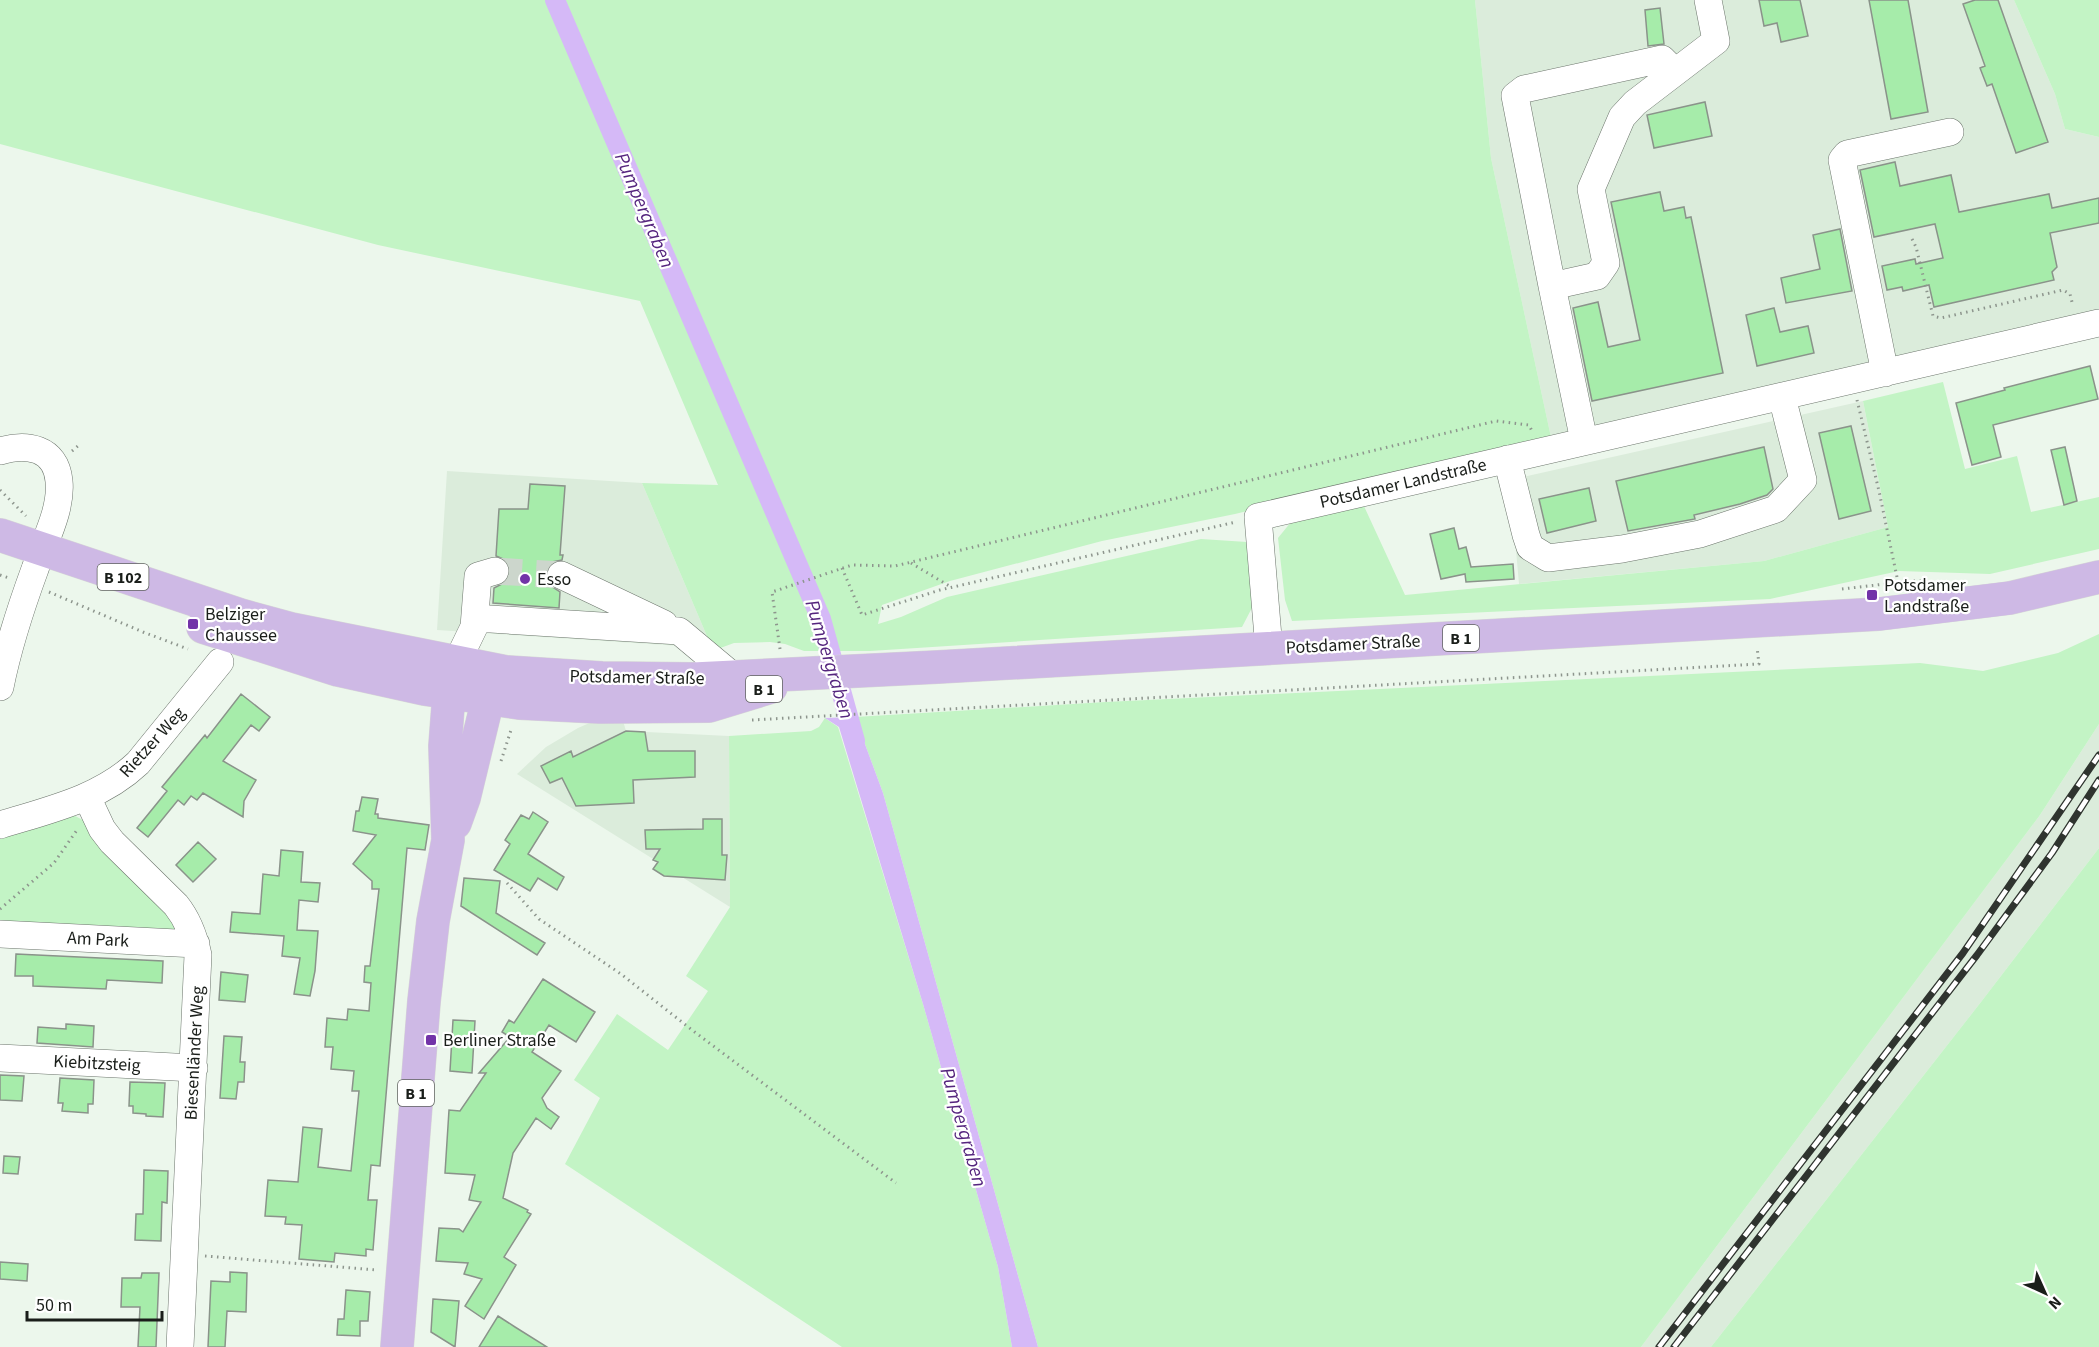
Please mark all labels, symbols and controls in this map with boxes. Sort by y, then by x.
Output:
water label: Pumpergraben [607,148,681,273]
street label: Potsdamer Landstraße [1317,452,1489,515]
road number: B 102 [98,564,148,590]
place label: Esso [537,567,571,592]
marker: Esso [518,572,532,586]
place label: Potsdamer Landstraße [1884,573,1969,619]
marker: Potsdamer Landstraße [1865,588,1879,602]
water label: Pumpergraben [798,596,860,722]
place label: Belziger Chaussee [205,602,277,648]
marker: Belziger Chaussee [186,617,200,631]
road number: B 1 [1443,625,1479,651]
street label: Potsdamer Straße [1285,628,1421,661]
street label: Potsdamer Straße [569,664,705,691]
road number: B 1 [746,676,782,702]
street label: Rietzer Weg [114,701,191,783]
street label: Am Park [66,925,130,954]
street label: Biesenländer Weg [178,985,211,1121]
place label: Berliner Straße [443,1028,556,1053]
marker: Berliner Straße [424,1033,438,1047]
street label: Kiebitzsteig [53,1049,141,1078]
water label: Pumpergraben [933,1064,993,1190]
road number: B 1 [398,1080,434,1106]
north arrow [2015,1263,2075,1323]
scale bar [27,1284,162,1322]
text: N [2043,1291,2066,1314]
text: 50 m [36,1293,72,1318]

